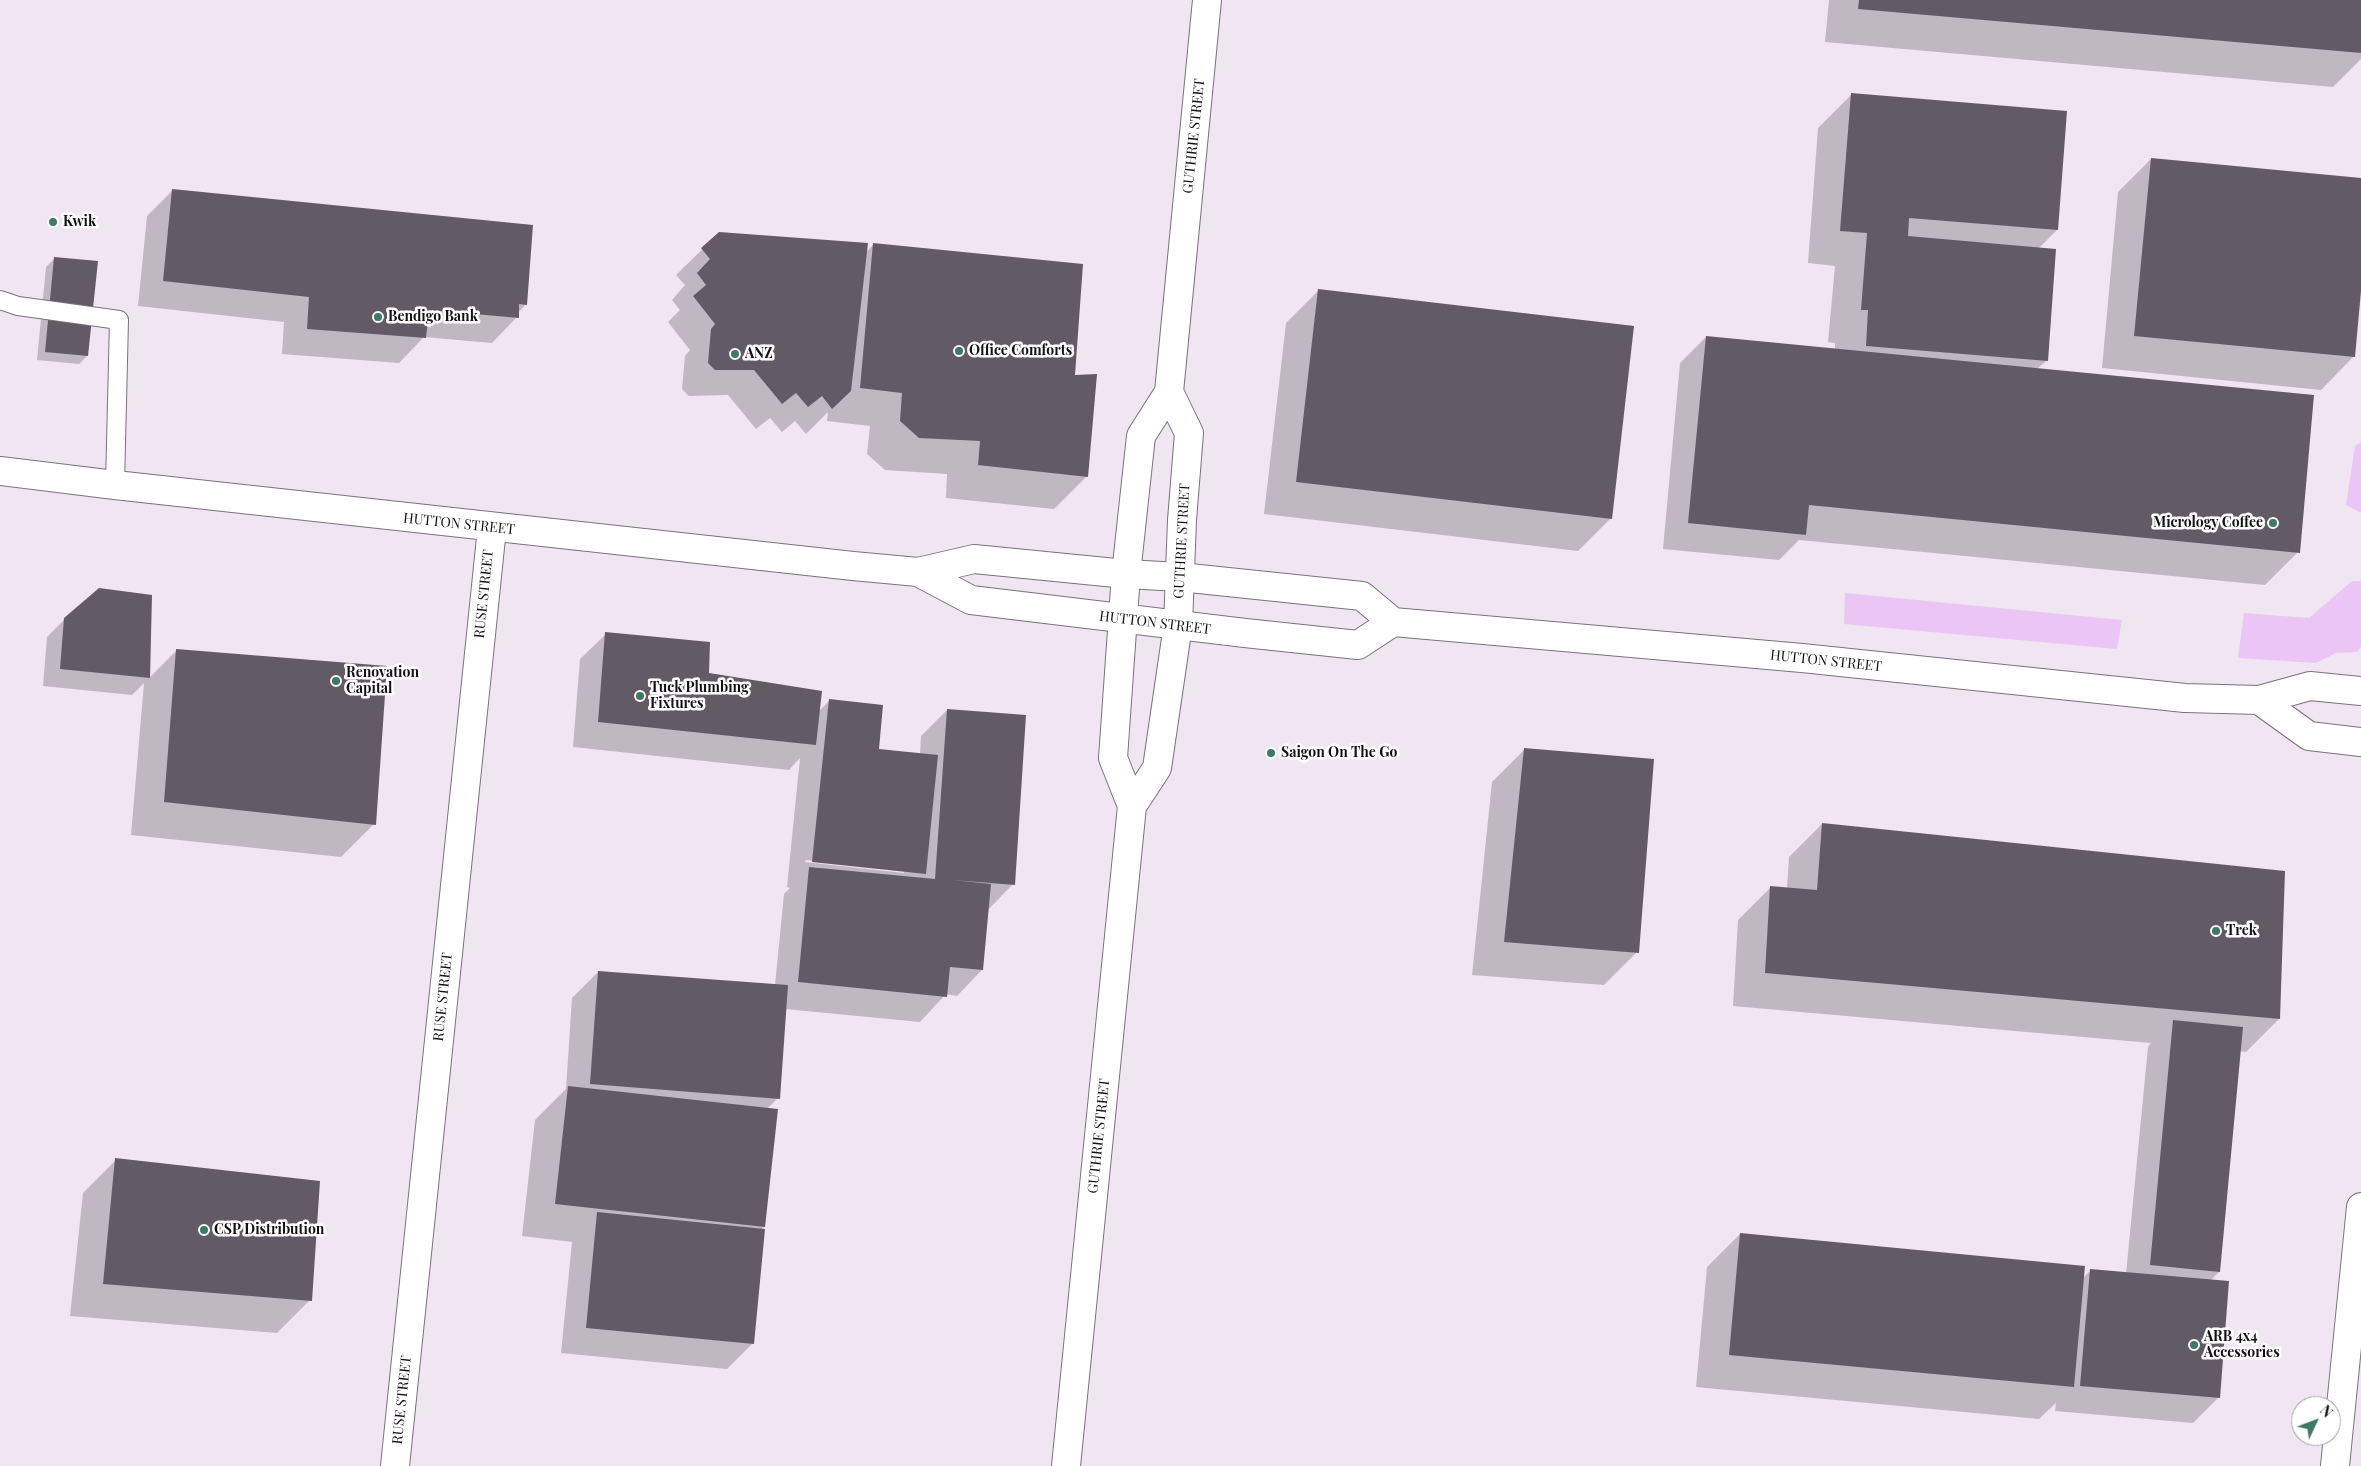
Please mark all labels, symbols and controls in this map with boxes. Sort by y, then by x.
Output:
street label: GUTHRIE STREET [1180,78,1208,194]
place label: Kwik [63,214,96,230]
marker: Kwik [47,216,59,228]
place label: Bendigo Bank [388,309,478,325]
marker: Bendigo Bank [372,311,384,323]
place label: Office Comforts [969,343,1072,359]
marker: Office Comforts [953,345,965,357]
place label: ANZ [745,346,773,362]
marker: ANZ [729,348,741,360]
street label: GUTHRIE STREET [1171,483,1193,599]
street label: HUTTON STREET [402,510,516,538]
place label: Micrology Coffee [2153,515,2263,531]
marker: Micrology Coffee [2267,517,2279,529]
street label: RUSE STREET [471,549,497,639]
street label: HUTTON STREET [1098,608,1212,638]
street label: HUTTON STREET [1769,647,1883,675]
place label: Renovation Capital [346,665,419,698]
marker: Renovation Capital [330,675,342,687]
place label: Tuck Plumbing Fixtures [650,680,749,712]
marker: Tuck Plumbing Fixtures [634,690,646,702]
place label: Saigon On The Go [1281,745,1397,761]
marker: Saigon On The Go [1265,747,1277,759]
place label: Trek [2226,923,2257,939]
marker: Trek [2210,925,2222,937]
street label: RUSE STREET [430,952,456,1042]
street label: GUTHRIE STREET [1085,1078,1113,1194]
place label: CSP Distribution [214,1222,324,1238]
marker: CSP Distribution [198,1224,210,1236]
place label: ARB 4x4 Accessories [2204,1329,2280,1361]
marker: ARB 4x4 Accessories [2188,1339,2200,1351]
street label: RUSE STREET [389,1355,415,1445]
north arrow [2291,1396,2341,1446]
text: N [2316,1401,2337,1421]

